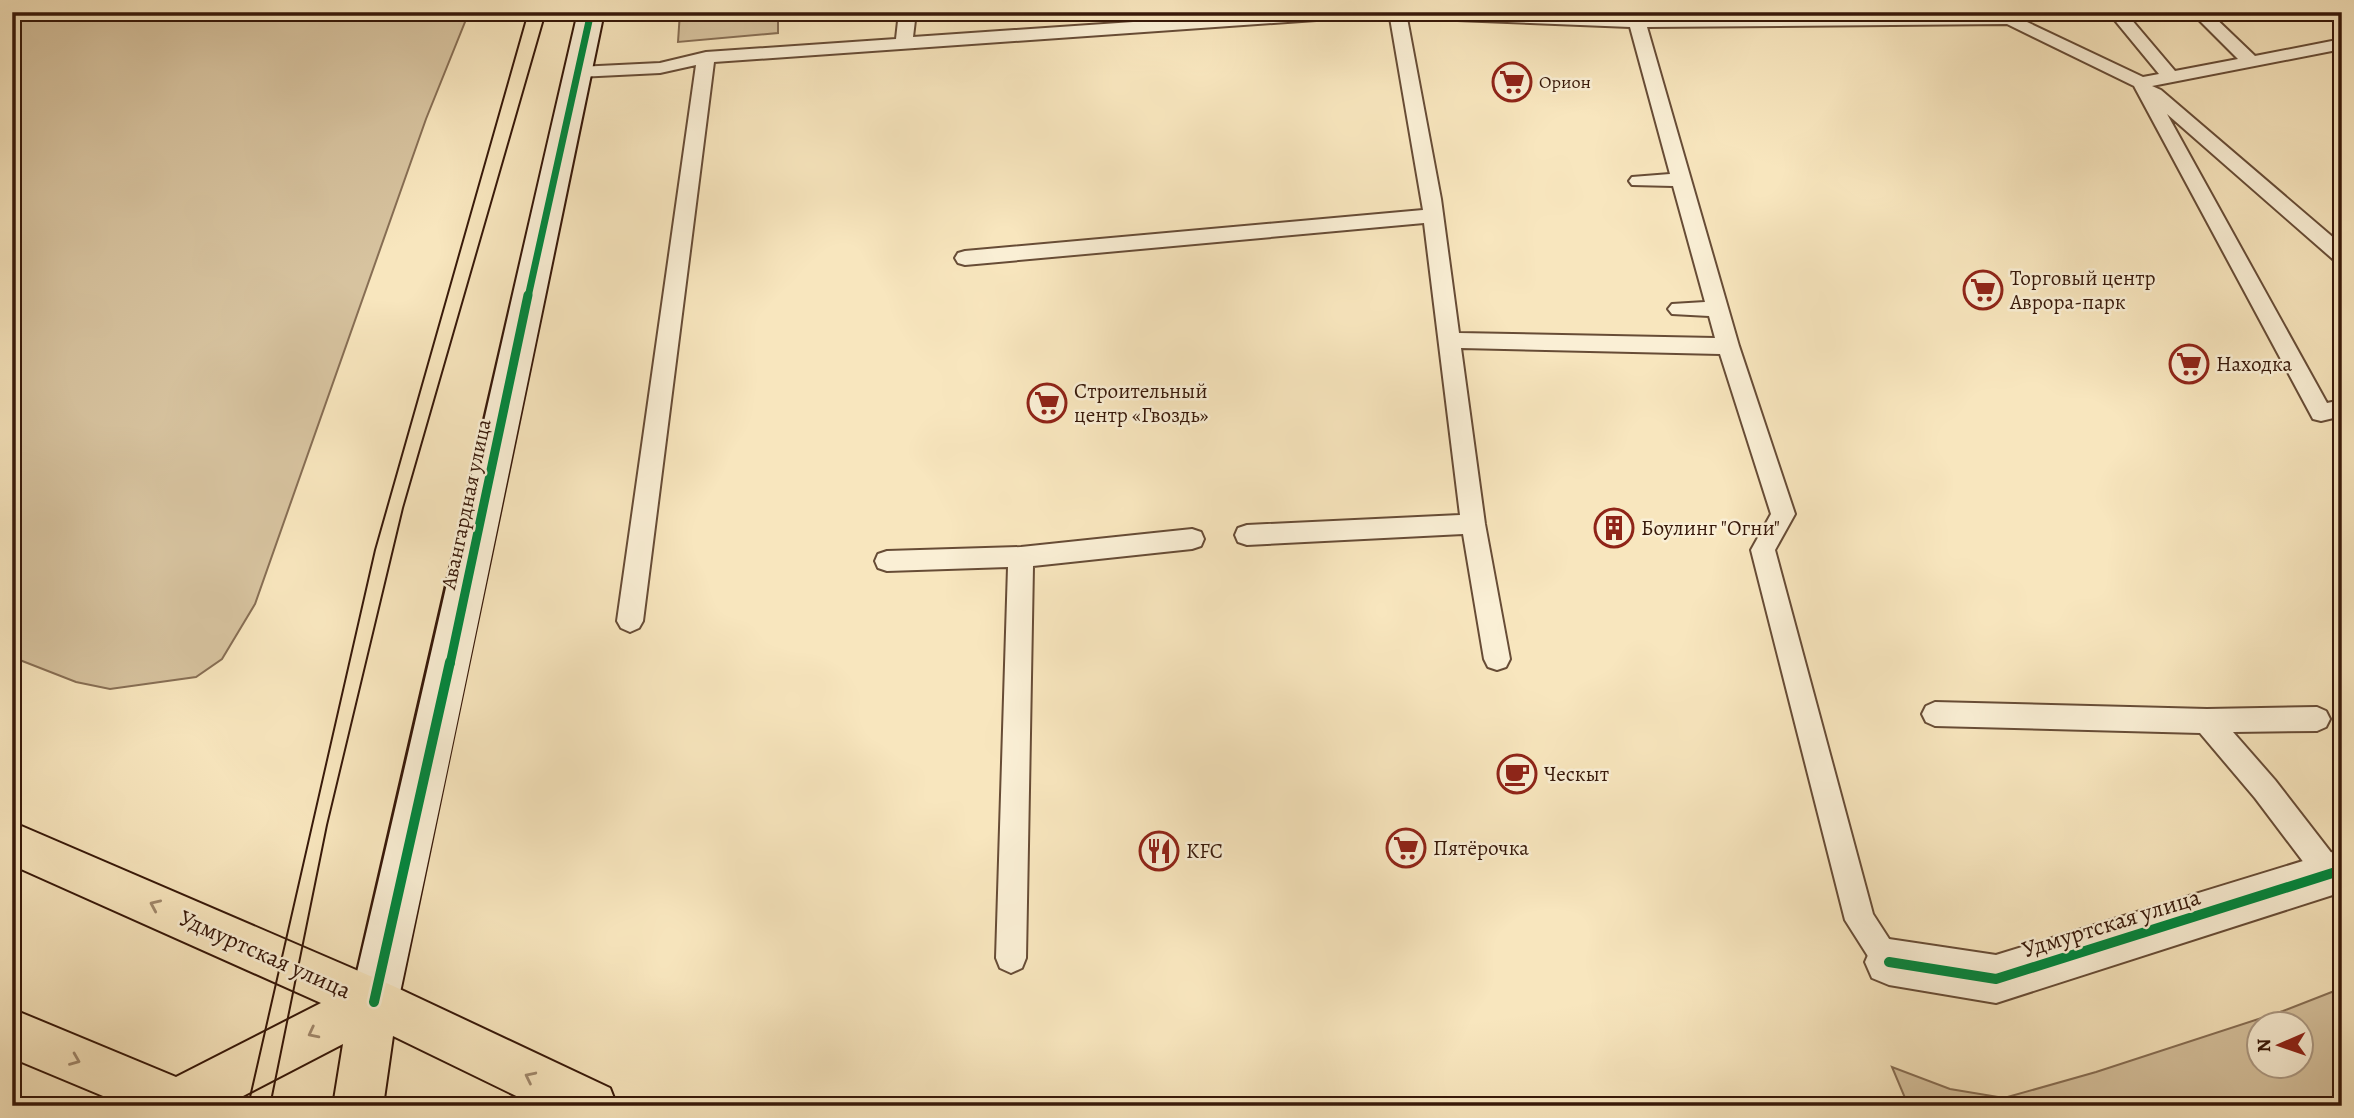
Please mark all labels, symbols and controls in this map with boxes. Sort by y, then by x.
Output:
supermarket icon: Орион [1491,61,1533,103]
place label: Орион [1539,70,1591,94]
place label: Торговый центр Аврора-парк [2009,264,2156,316]
supermarket icon: Торговый центр Аврора-парк [1962,269,2004,311]
supermarket icon: Находка [2168,343,2210,385]
place label: Находка [2216,350,2292,378]
place label: Строительный центр «Гвоздь» [1074,377,1209,429]
supermarket icon: Строительный центр «Гвоздь» [1026,382,1068,424]
street label: Авангардная улица [434,416,498,593]
building icon: Боулинг "Огни" [1593,507,1635,549]
place label: Боулинг "Огни" [1641,514,1780,542]
cafe icon: Ческыт [1496,753,1538,795]
place label: Ческыт [1544,760,1609,788]
supermarket icon: Пятёрочка [1385,827,1427,869]
restaurant icon: KFC [1138,830,1180,872]
place label: Пятёрочка [1433,834,1529,862]
place label: KFC [1186,837,1223,865]
street label: Удмуртская улица [2018,881,2204,965]
one-way arrow [150,899,162,913]
street label: Удмуртская улица [174,902,356,1006]
north arrow [2246,1010,2316,1080]
one-way arrow [308,1025,321,1038]
text: N [2251,1038,2277,1053]
one-way arrow [68,1051,80,1065]
one-way arrow [525,1071,538,1085]

